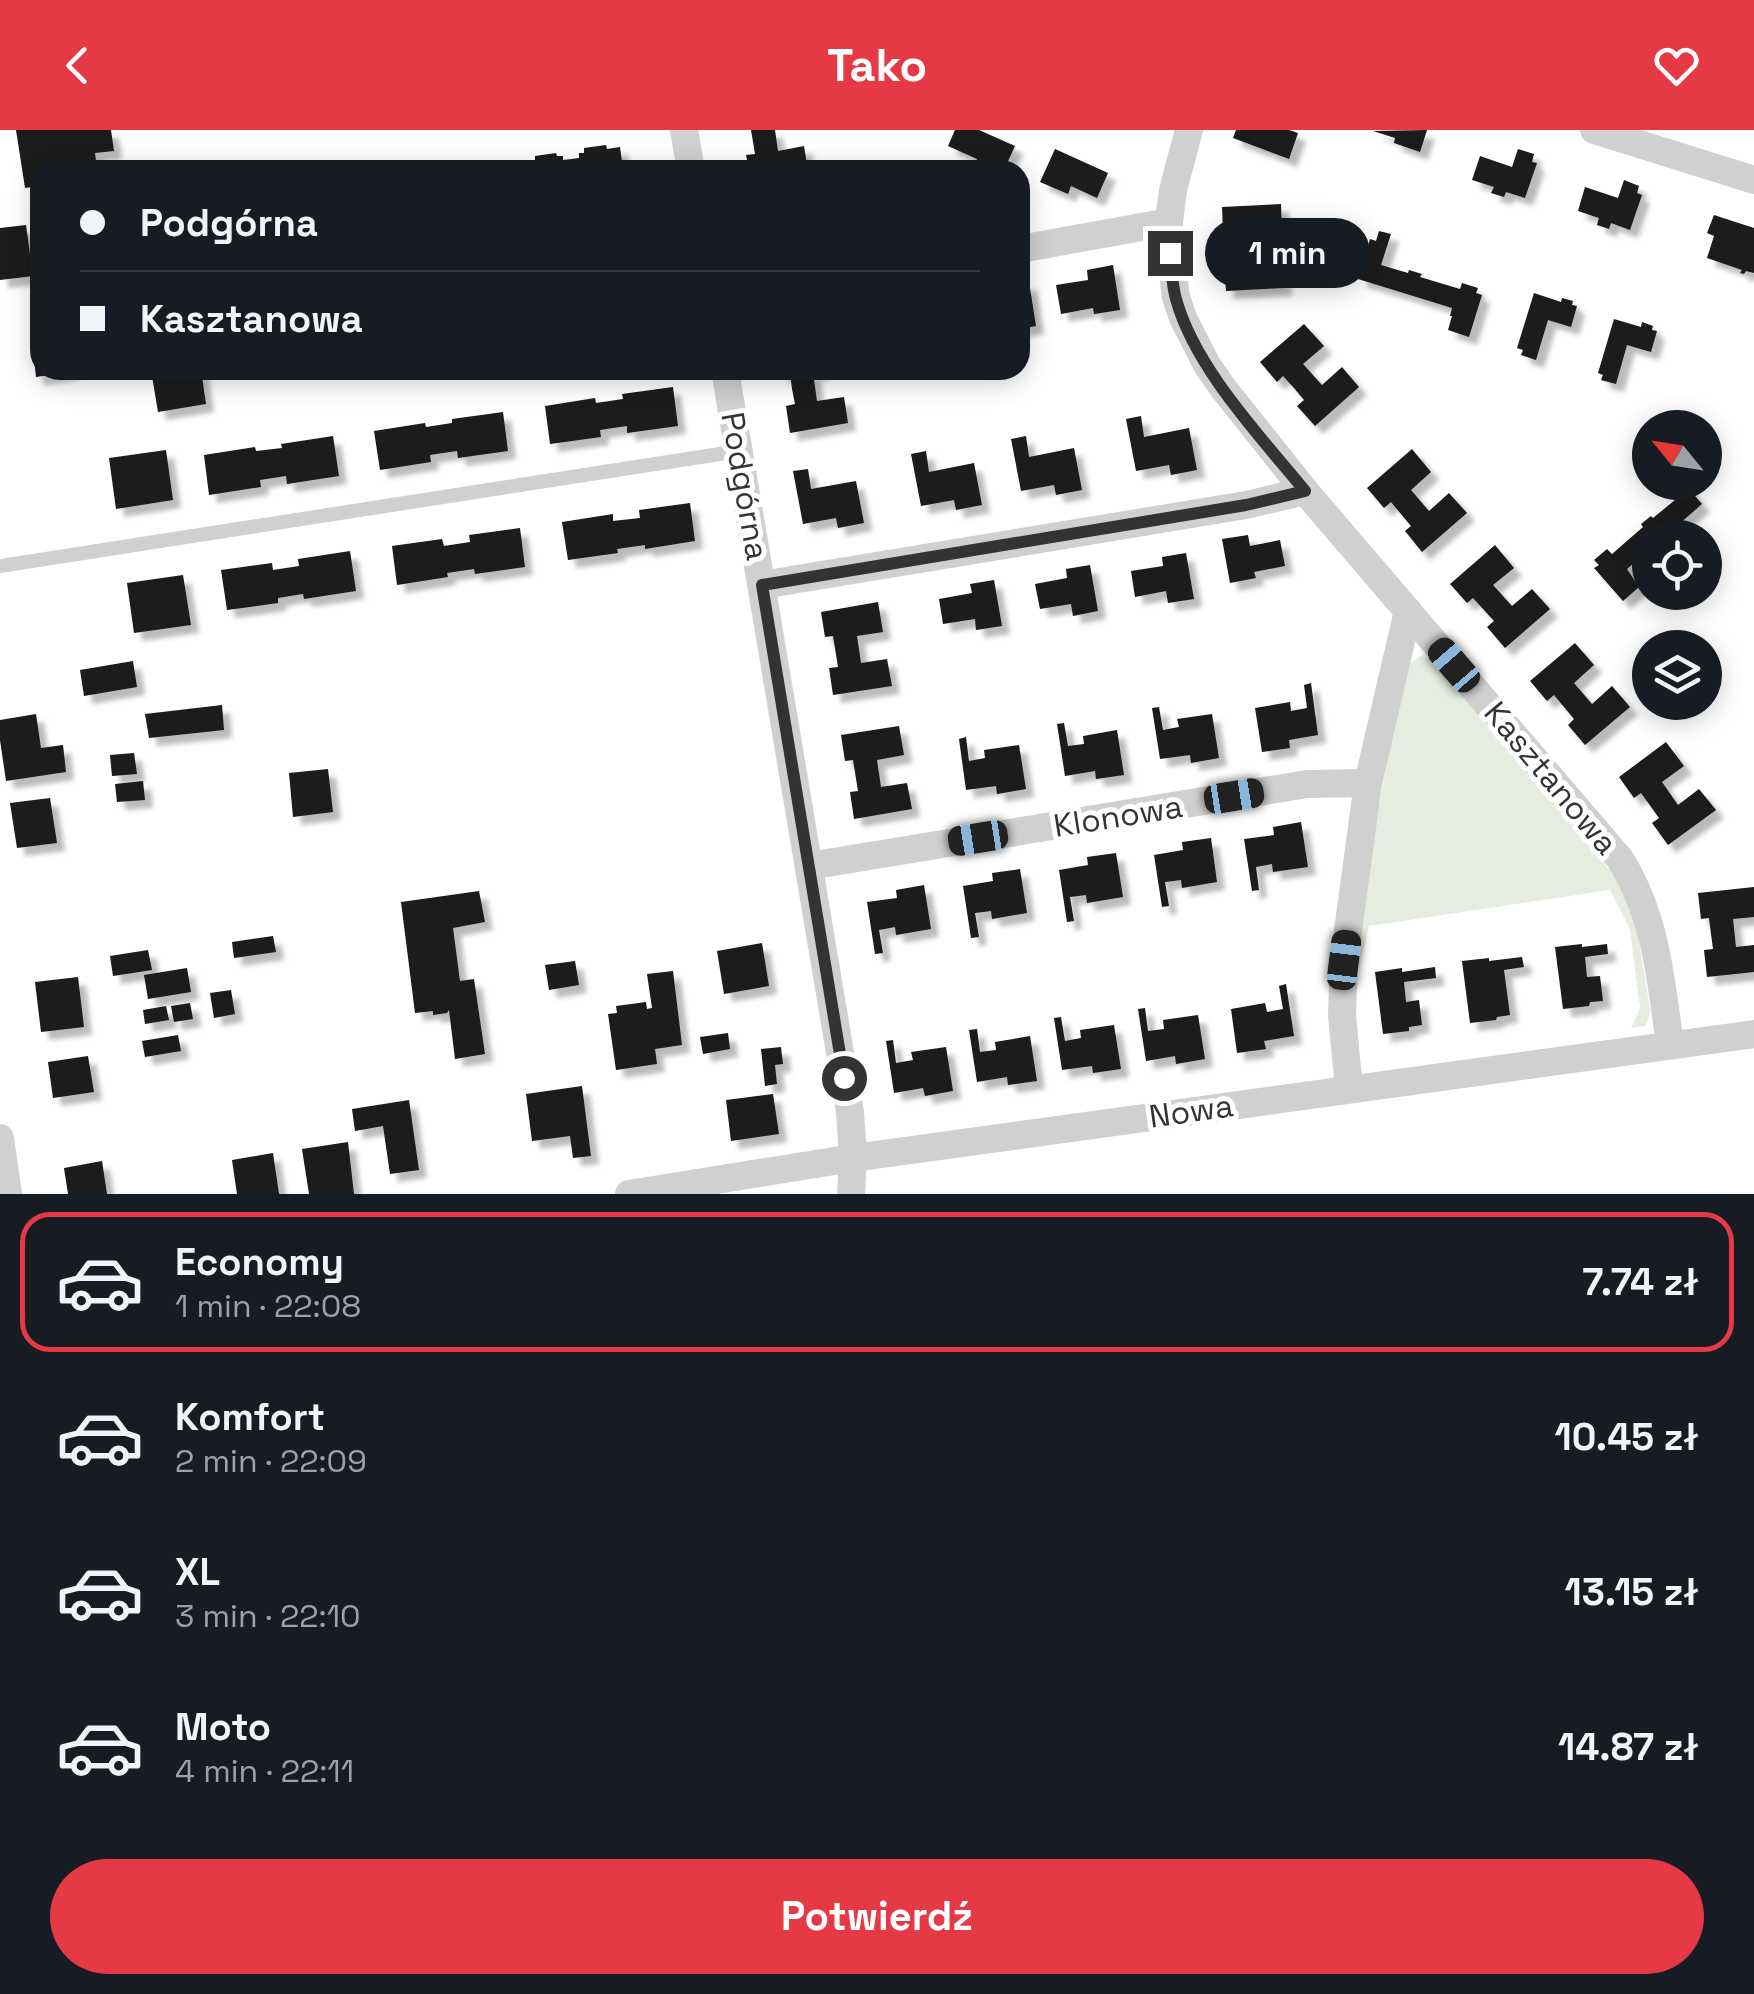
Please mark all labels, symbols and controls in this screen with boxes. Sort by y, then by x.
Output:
text: Tako [827,37,927,94]
icon: back [50,38,105,93]
icon: heart [1649,38,1704,93]
text: Podgórna [140,199,318,247]
callout: 1 min [1205,218,1370,288]
route end [1148,231,1193,276]
text: 1 min [1248,233,1327,273]
text: Kasztanowa [140,295,363,343]
street label: Podgórna [712,409,778,563]
north arrow [1632,410,1722,500]
map controls [1632,410,1722,720]
button: locate [1632,520,1722,610]
button: layers [1632,630,1722,720]
car [1423,633,1485,697]
street label: Kasztanowa [1476,693,1626,863]
car [1202,776,1266,816]
street label: Klonowa [1051,786,1185,846]
car [946,818,1010,858]
car [1325,928,1363,992]
route start [822,1056,867,1101]
street label: Nowa [1146,1085,1236,1137]
icon: car [55,1237,145,1327]
text: Economy [175,1238,344,1286]
text: 7.74 zł [1582,1258,1699,1306]
text: 1 min · 22:08 [175,1286,361,1326]
icon: car [55,1392,145,1482]
text: Komfort [175,1393,325,1441]
text: 10.45 zł [1555,1413,1699,1461]
text: 2 min · 22:09 [175,1441,367,1481]
icon: car [55,1547,145,1637]
text: XL [175,1548,220,1596]
text: 13.15 zł [1565,1568,1699,1616]
text: 3 min · 22:10 [175,1596,361,1636]
icon: car [55,1702,145,1792]
text: Moto [175,1703,271,1751]
text: 14.87 zł [1558,1723,1699,1771]
text: 4 min · 22:11 [175,1751,354,1791]
button: Potwierdź [50,1859,1704,1974]

